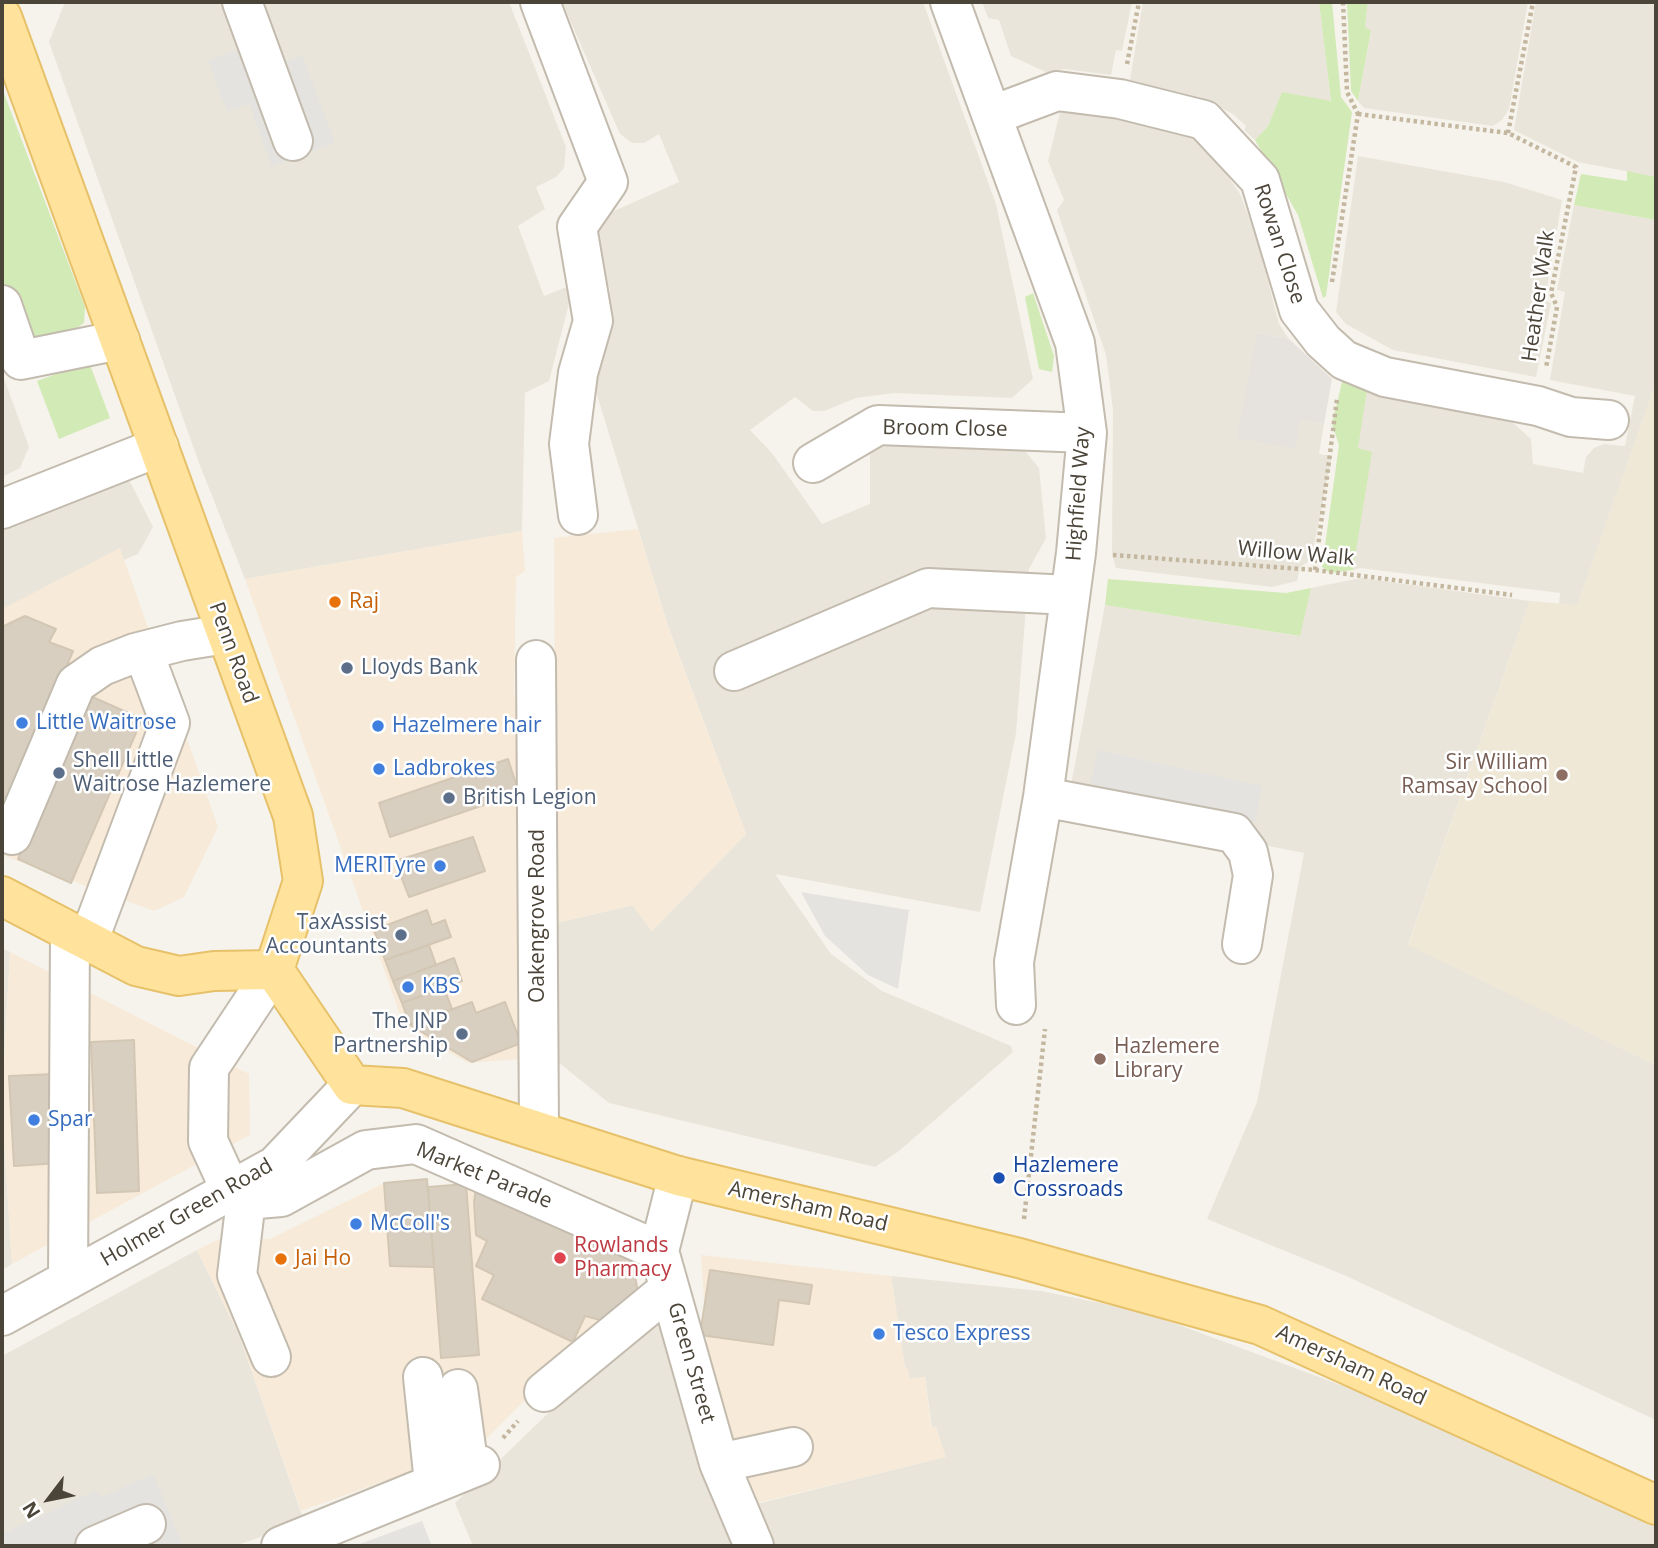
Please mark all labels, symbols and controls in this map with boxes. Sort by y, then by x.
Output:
street label: Rowan Close [1248,181,1310,307]
street label: Heather Walk [1517,229,1561,363]
street label: Broom Close [882,415,1008,443]
street label: Highfield Way [1062,426,1096,562]
street label: Willow Walk [1237,536,1355,572]
place label: Raj [349,589,379,615]
marker: Raj [327,594,343,610]
street label: Penn Road [203,599,263,707]
place label: Lloyds Bank [361,655,478,681]
marker: Lloyds Bank [339,660,355,676]
place label: Little Waitrose [36,710,177,736]
place label: Hazelmere hair [392,713,542,739]
marker: Little Waitrose [14,715,30,731]
marker: Hazelmere hair [370,718,386,734]
place label: Shell Little Waitrose Hazlemere [73,748,271,798]
place label: Sir William Ramsay School [1401,750,1548,800]
place label: Ladbrokes [393,756,495,782]
marker: Ladbrokes [371,761,387,777]
marker: Shell Little Waitrose Hazlemere [51,765,67,781]
marker: Sir William Ramsay School [1554,767,1570,783]
place label: British Legion [463,785,597,811]
marker: British Legion [441,790,457,806]
street label: Oakengrove Road [525,829,551,1003]
place label: MERITyre [334,853,426,879]
marker: MERITyre [432,858,448,874]
place label: TaxAssist Accountants [266,910,387,960]
marker: TaxAssist Accountants [393,927,409,943]
place label: KBS [422,974,460,1000]
marker: KBS [400,979,416,995]
place label: The JNP Partnership [333,1009,448,1059]
marker: The JNP Partnership [454,1026,470,1042]
place label: Hazlemere Library [1114,1034,1220,1084]
marker: Hazlemere Library [1092,1051,1108,1067]
place label: Spar [48,1107,93,1133]
marker: Spar [26,1112,42,1128]
street label: Market Parade [412,1137,556,1215]
street label: Holmer Green Road [96,1153,278,1273]
place label: Hazlemere Crossroads [1013,1153,1123,1203]
marker: Hazlemere Crossroads [991,1170,1007,1186]
street label: Amersham Road [726,1176,890,1238]
place label: McColl's [370,1211,450,1237]
marker: McColl's [348,1216,364,1232]
place label: Rowlands Pharmacy [574,1233,671,1283]
place label: Jai Ho [295,1246,351,1272]
marker: Rowlands Pharmacy [552,1250,568,1266]
marker: Jai Ho [273,1251,289,1267]
street label: Green Street [662,1300,720,1426]
street label: Amersham Road [1272,1320,1430,1412]
place label: Tesco Express [893,1321,1030,1347]
marker: Tesco Express [871,1326,887,1342]
north arrow [14,1464,84,1534]
text: N [16,1497,46,1524]

